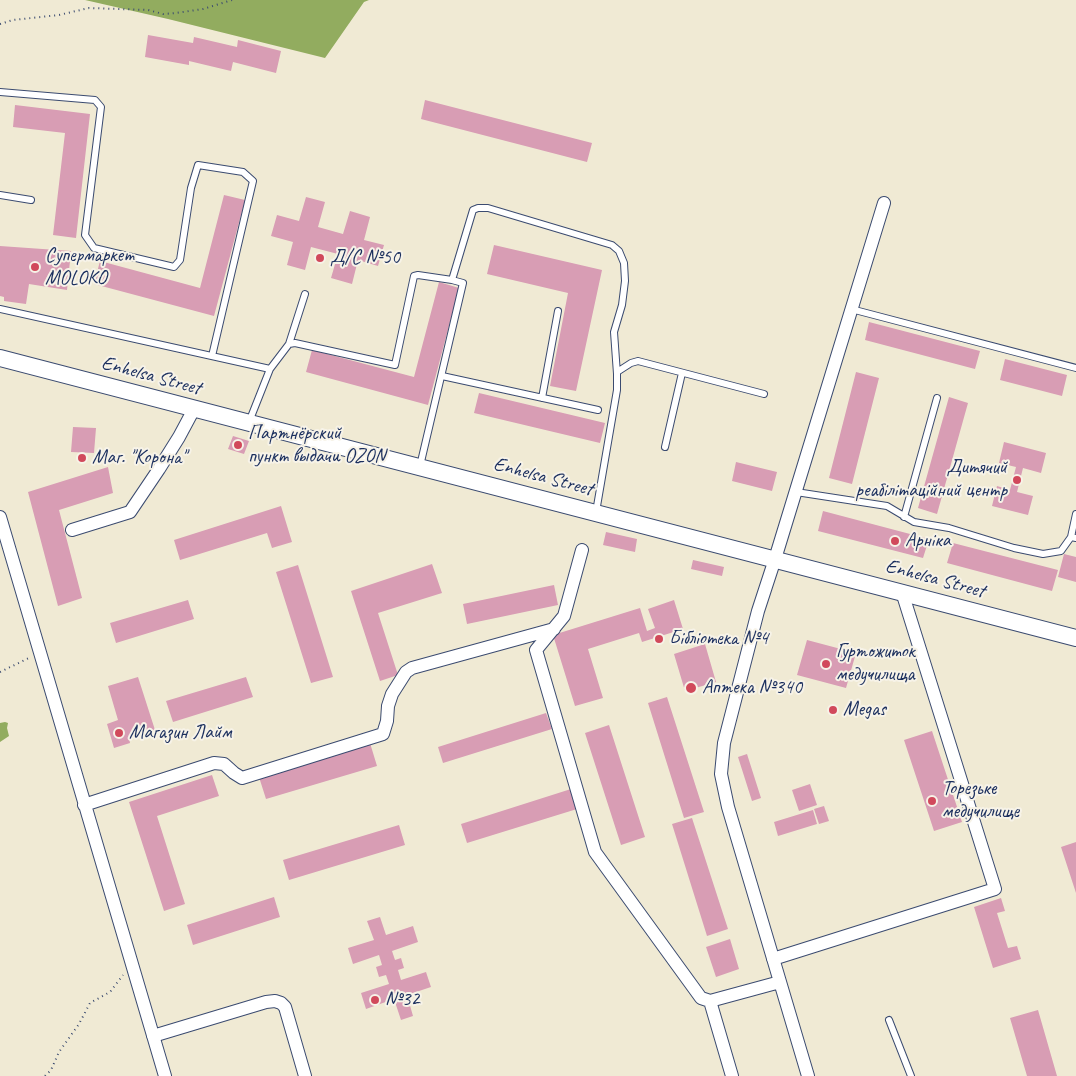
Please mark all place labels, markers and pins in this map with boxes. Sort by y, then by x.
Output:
place label: Супермаркет MOLOKO [45,244,134,291]
place label: Д/С №50 [330,246,400,270]
marker: Д/С №50 [314,252,326,264]
marker: Супермаркет MOLOKO [29,261,41,273]
place label: Партнёрский пункт выдачи OZON [248,422,385,469]
marker: Партнёрский пункт выдачи OZON [232,439,244,451]
place label: Маг. "Корона" [92,446,186,470]
marker: Маг. "Корона" [76,452,88,464]
place label: Дитячий реабілітаційний центр [855,456,1007,503]
marker: Дитячий реабілітаційний центр [1011,474,1023,486]
place label: Арніка [905,529,950,553]
marker: Арніка [889,535,901,547]
place label: Бібліотека №4 [669,627,768,651]
marker: Бібліотека №4 [653,633,665,645]
place label: Гуртожиток медучилища [836,640,915,687]
marker: Гуртожиток медучилища [820,658,832,670]
place label: Аптека №340 [702,676,802,700]
marker: Аптека №340 [684,681,698,695]
place label: Megas [843,698,886,722]
marker: Megas [827,704,839,716]
place label: Магазин Лайм [129,721,232,745]
marker: Магазин Лайм [113,727,125,739]
place label: Торезьке медучилище [942,777,1019,824]
marker: Торезьке медучилище [926,795,938,807]
place label: №32 [385,988,419,1012]
marker: №32 [369,994,381,1006]

